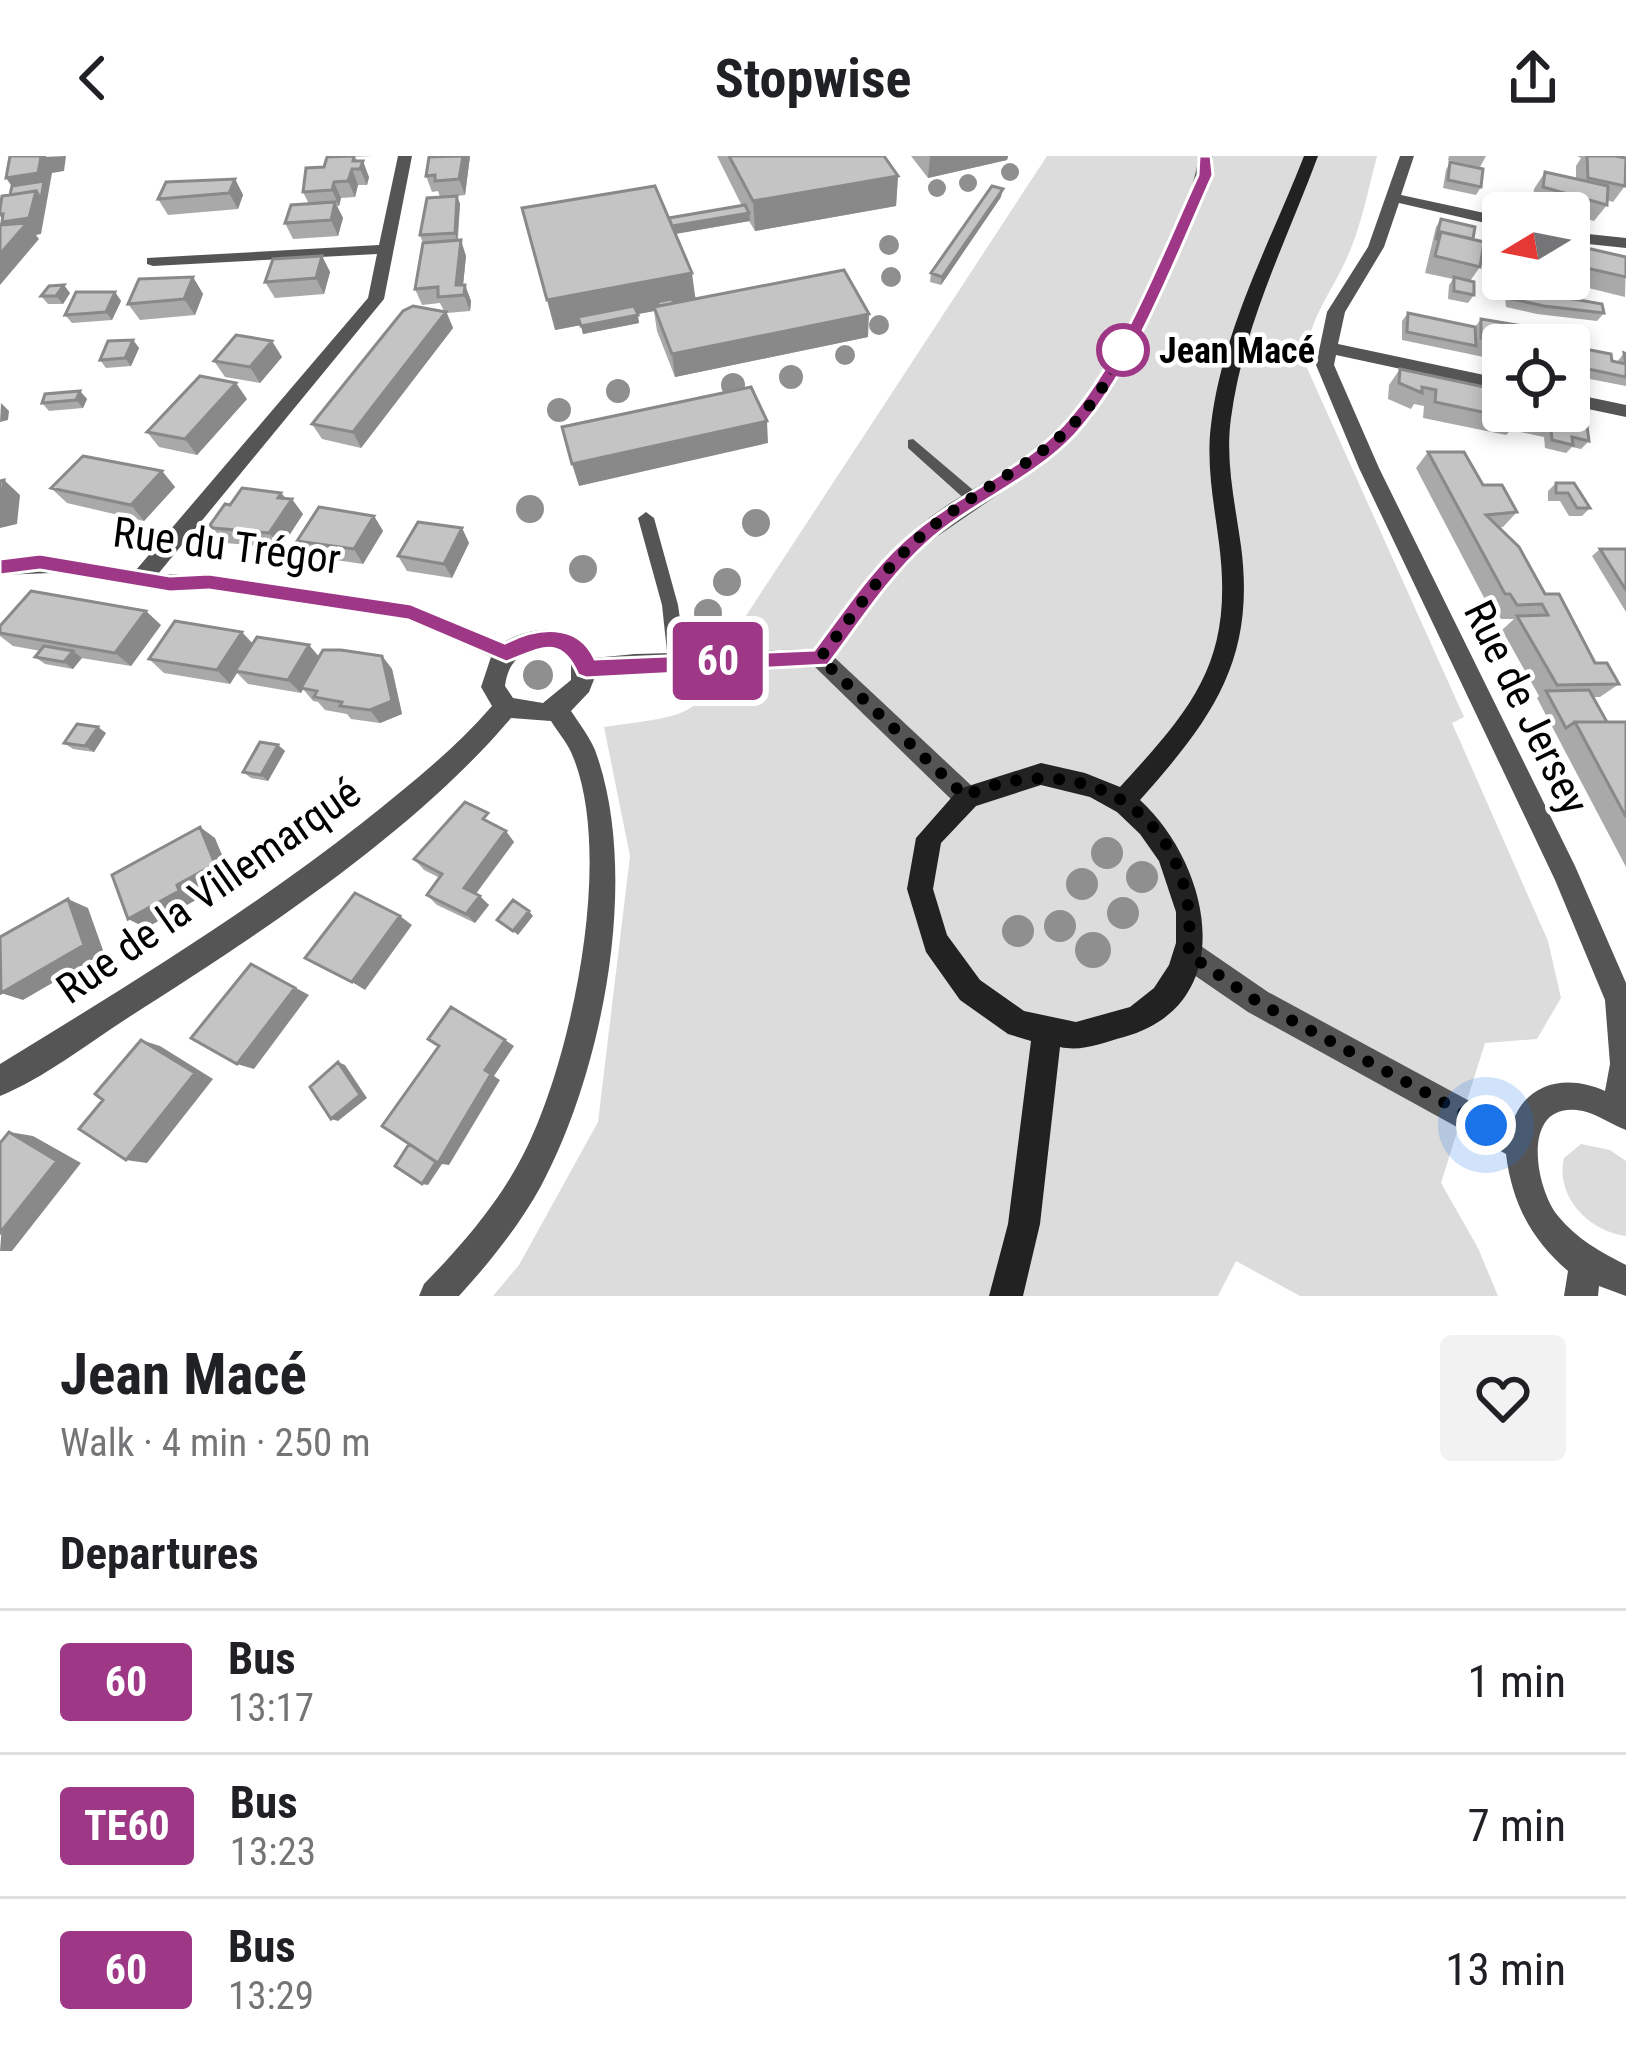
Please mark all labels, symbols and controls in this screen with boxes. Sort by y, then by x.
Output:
icon: back [60,45,126,111]
icon: share [1500,45,1566,111]
text: Stopwise [715,47,911,110]
north arrow [1482,192,1590,300]
map controls [1482,192,1590,432]
button: locate [1482,324,1590,432]
marker: Jean Macé [1098,325,1148,375]
place label: Jean Macé [1159,330,1315,372]
street label: Rue du Trégor [110,507,344,584]
street label: Rue de Jersey [1454,593,1599,822]
line badge: 60 [664,622,772,700]
text: 60 [697,636,739,685]
street label: Rue de la Villemarqué [47,767,369,1013]
your location [1456,1095,1516,1155]
button: heart [1440,1335,1566,1461]
text: Jean Macé [60,1341,307,1408]
text: Walk · 4 min · 250 m [60,1420,371,1466]
text: Departures [60,1527,259,1580]
text: Bus [228,1632,296,1685]
text: 1 min [1467,1655,1566,1708]
text: 60 [105,1657,147,1706]
text: 13:17 [228,1685,314,1731]
text: Bus [230,1776,298,1829]
text: 7 min [1467,1799,1566,1852]
text: TE60 [84,1801,170,1850]
text: 13:23 [230,1829,316,1875]
text: Bus [228,1920,296,1973]
text: 13 min [1445,1943,1566,1996]
text: 60 [105,1945,147,1994]
text: 13:29 [228,1973,314,2019]

